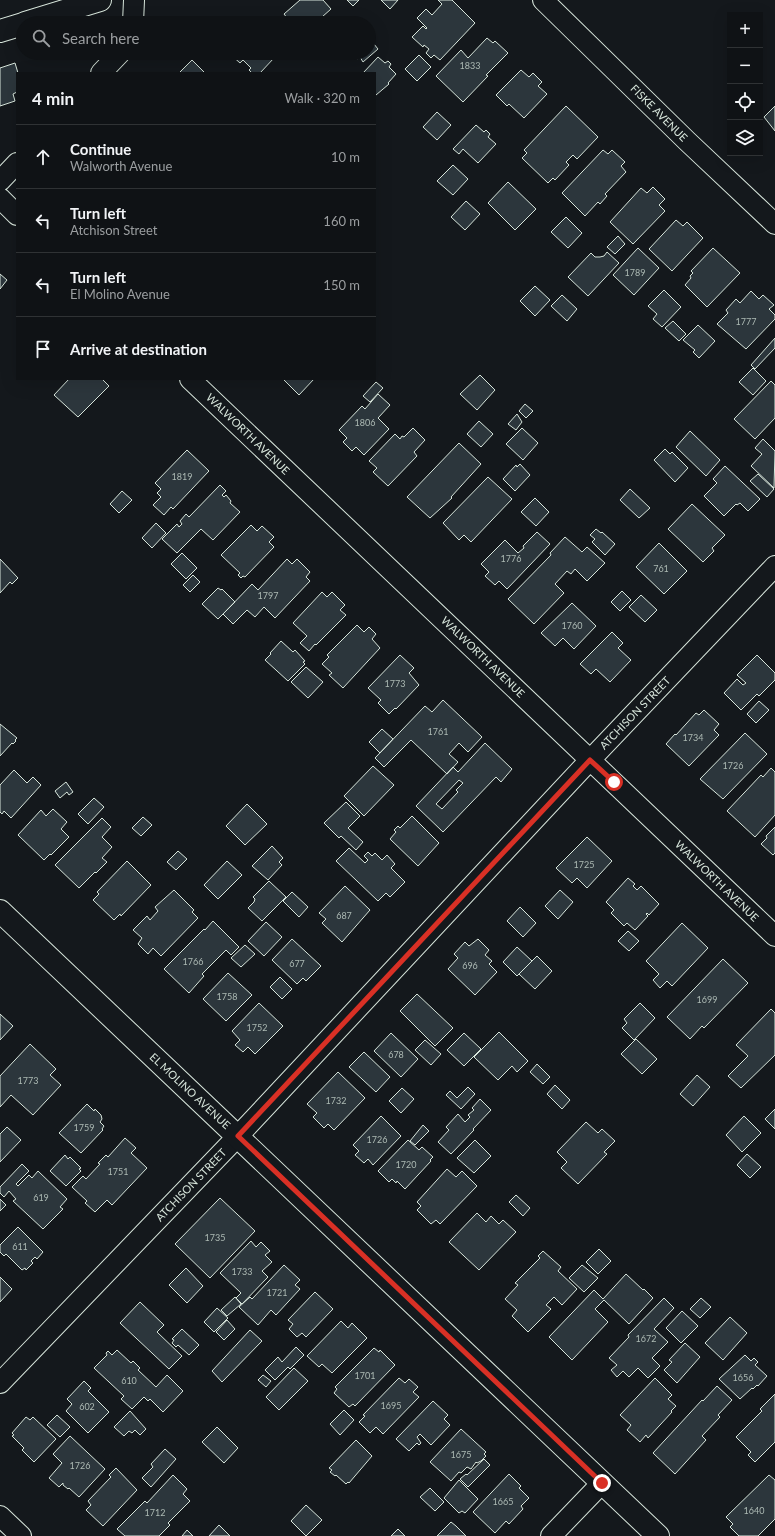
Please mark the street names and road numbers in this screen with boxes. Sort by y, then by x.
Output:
street label: FISKE AVENUE [628,82,690,144]
street label: WALWORTH AVENUE [204,390,293,477]
street label: WALWORTH AVENUE [439,613,528,700]
street label: ATCHISON STREET [597,673,673,752]
street label: WALWORTH AVENUE [673,837,762,924]
street label: EL MOLINO AVENUE [147,1050,233,1131]
street label: ATCHISON STREET [153,1145,229,1224]

